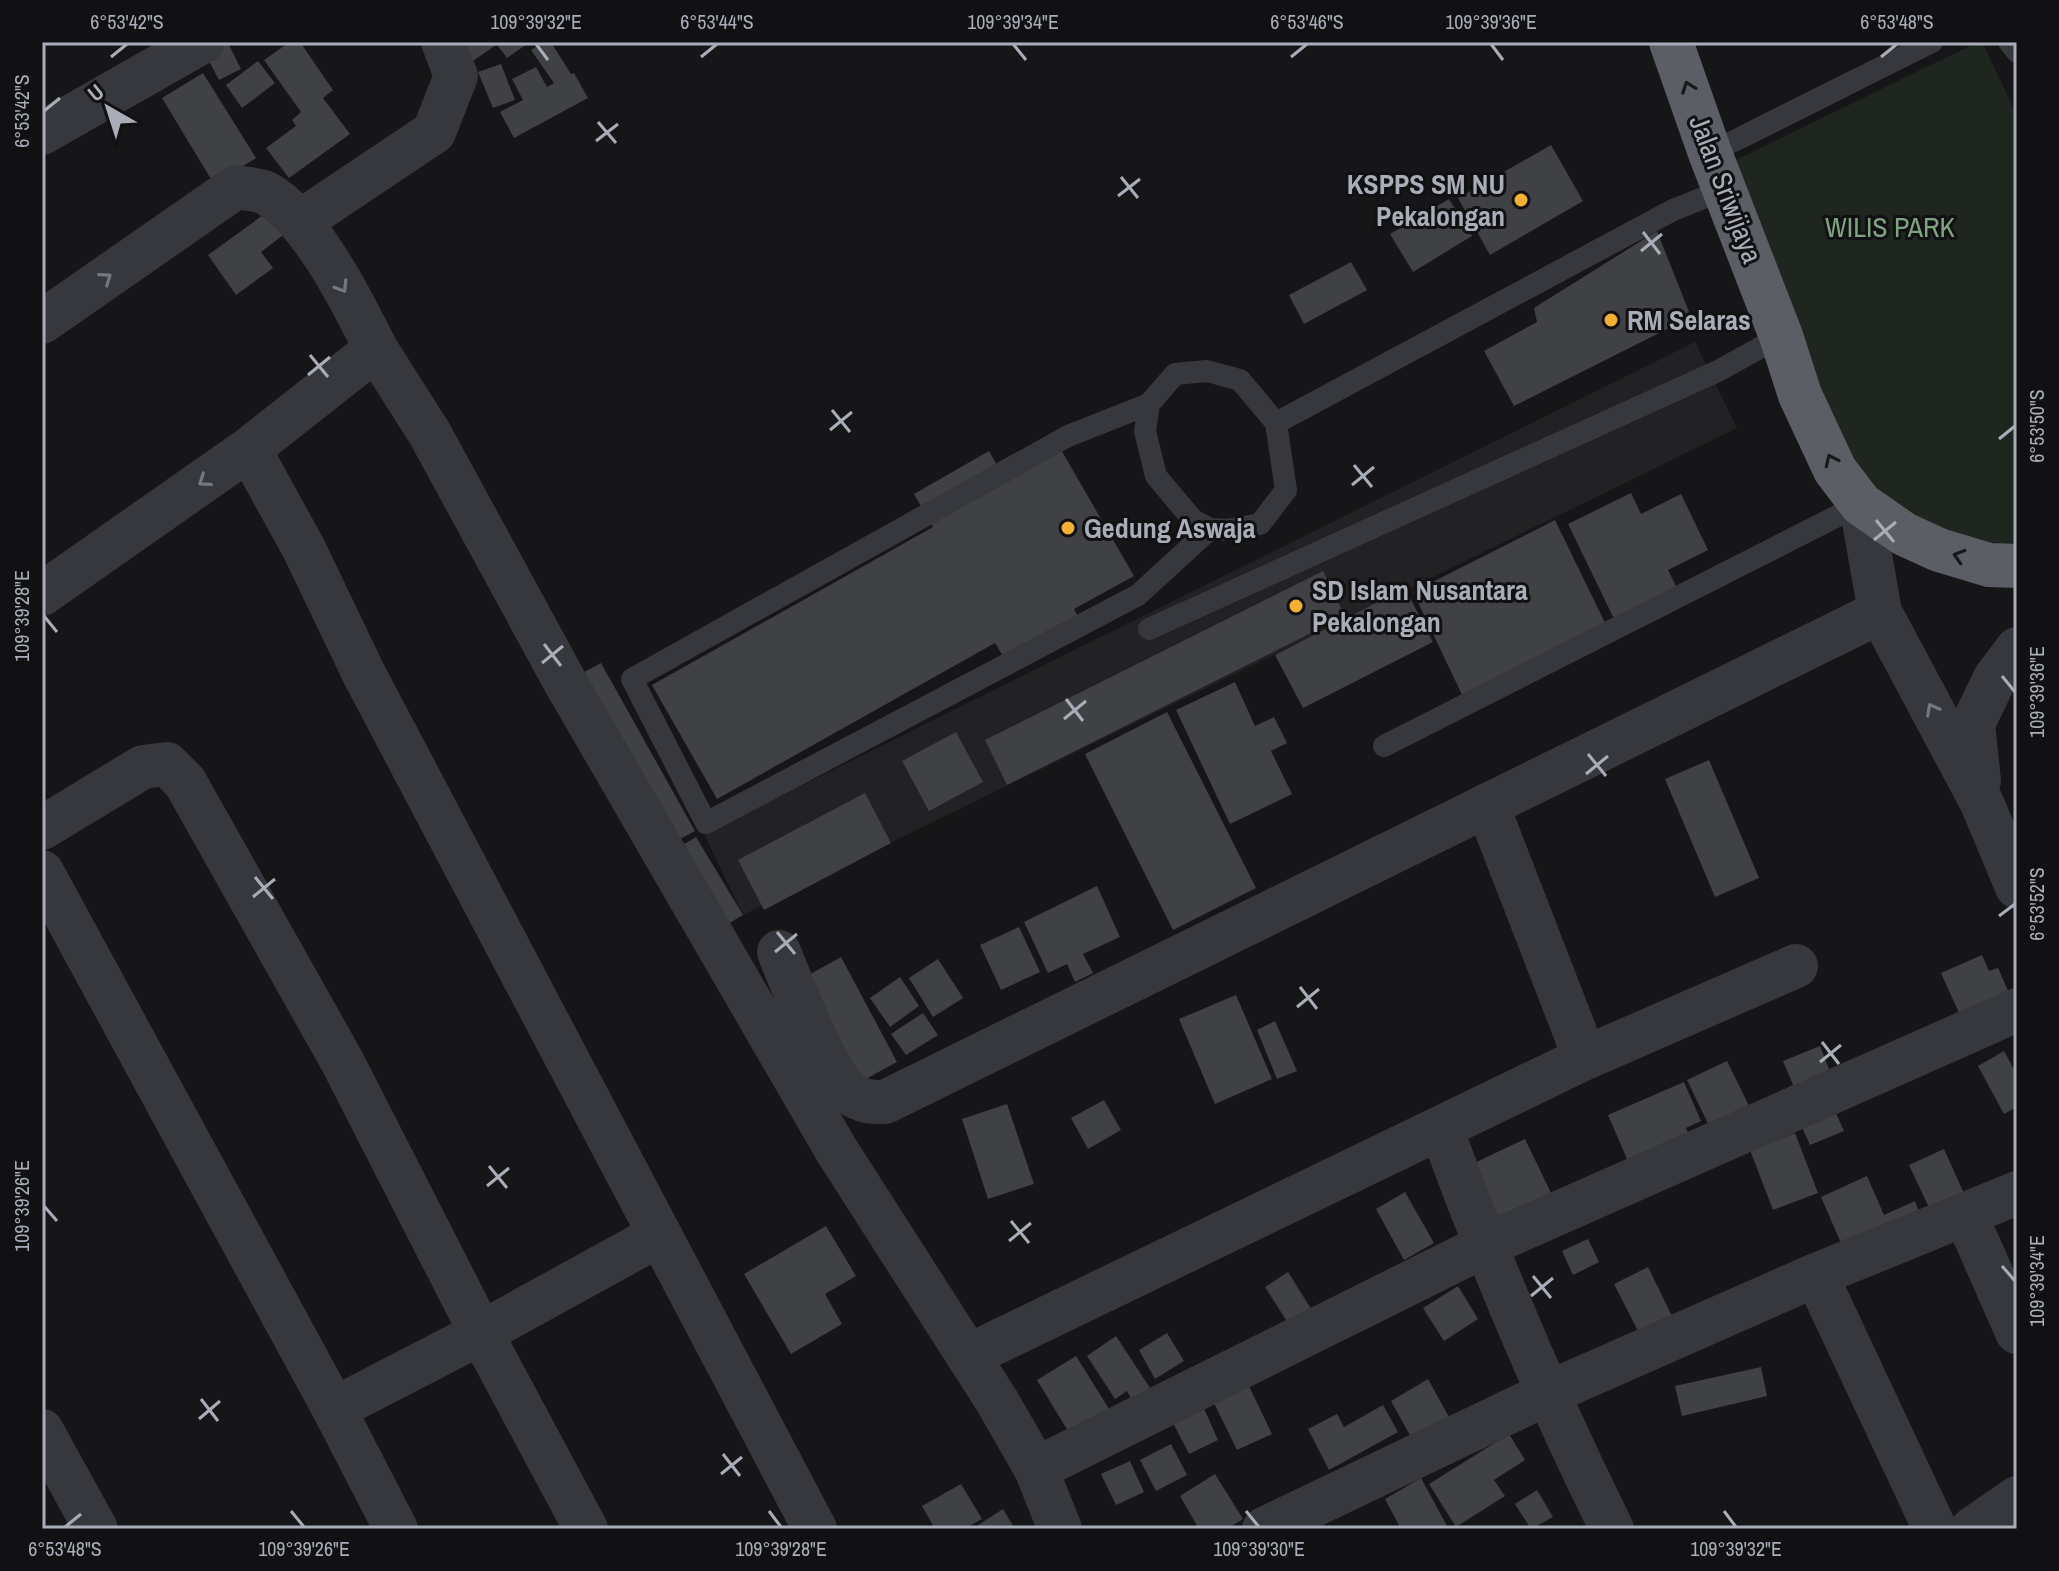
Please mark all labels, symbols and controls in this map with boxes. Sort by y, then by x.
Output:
text: 6°53'42"S [90,8,164,35]
text: 109°39'32"E [490,8,582,35]
text: 6°53'44"S [680,8,754,35]
text: 109°39'34"E [967,8,1059,35]
text: 6°53'46"S [1270,8,1344,35]
text: 109°39'36"E [1445,8,1537,35]
text: 6°53'48"S [1860,8,1934,35]
north arrow [68,68,148,148]
text: 6°53'42"S [8,74,35,148]
text: U [81,77,110,108]
one-way arrow [1681,81,1698,95]
street label: Jalan Sriwijaya [1680,110,1772,269]
place label: KSPPS SM NU Pekalongan [1347,165,1505,235]
marker: KSPPS SM NU Pekalongan [1512,191,1530,209]
park label: WILIS PARK [1825,208,1955,246]
one-way arrow [97,273,111,288]
one-way arrow [333,278,348,293]
place label: RM Selaras [1627,301,1751,339]
marker: RM Selaras [1602,311,1620,329]
text: 6°53'50"S [2023,389,2050,463]
one-way arrow [1825,454,1841,469]
one-way arrow [198,471,212,486]
place label: Gedung Aswaja [1084,509,1256,547]
marker: Gedung Aswaja [1059,519,1077,537]
one-way arrow [1953,549,1966,565]
text: 109°39'28"E [8,570,35,662]
place label: SD Islam Nusantara Pekalongan [1312,571,1528,641]
marker: SD Islam Nusantara Pekalongan [1287,597,1305,615]
text: 109°39'36"E [2023,646,2050,738]
one-way arrow [1926,704,1942,718]
text: 6°53'52"S [2023,867,2050,941]
text: 109°39'26"E [8,1160,35,1252]
text: 109°39'34"E [2023,1235,2050,1327]
text: 6°53'48"S [28,1535,102,1562]
text: 109°39'26"E [258,1535,350,1562]
text: 109°39'28"E [735,1535,827,1562]
text: 109°39'30"E [1213,1535,1305,1562]
text: 109°39'32"E [1690,1535,1782,1562]

